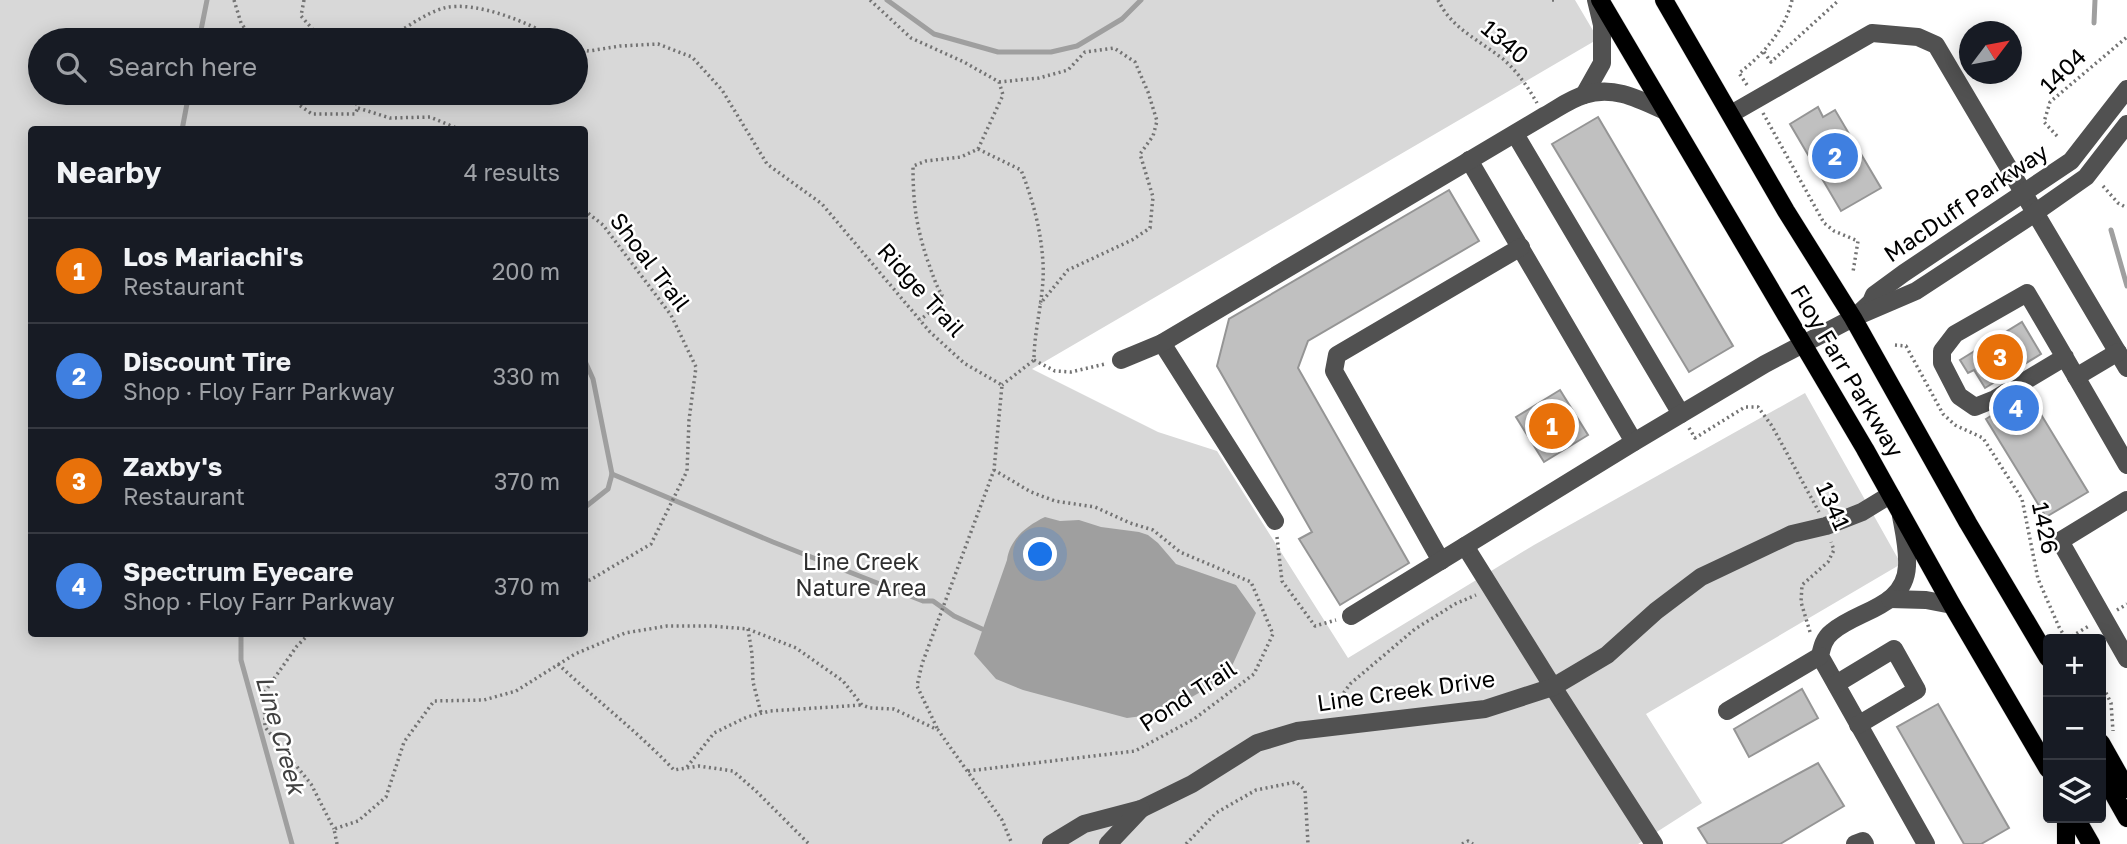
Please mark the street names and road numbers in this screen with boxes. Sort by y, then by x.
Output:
street label: 1340 [1476,14,1535,69]
street label: 1404 [2033,42,2091,99]
street label: MacDuff Parkway [1878,137,2053,267]
street label: Shoal Trail [605,207,697,316]
street label: Ridge Trail [872,237,971,342]
street label: Floy Farr Parkway [1785,279,1910,462]
street label: 1341 [1811,477,1857,534]
street label: 1426 [2027,499,2065,556]
street label: Pond Trail [1134,653,1241,737]
street label: Line Creek Drive [1315,664,1497,716]

